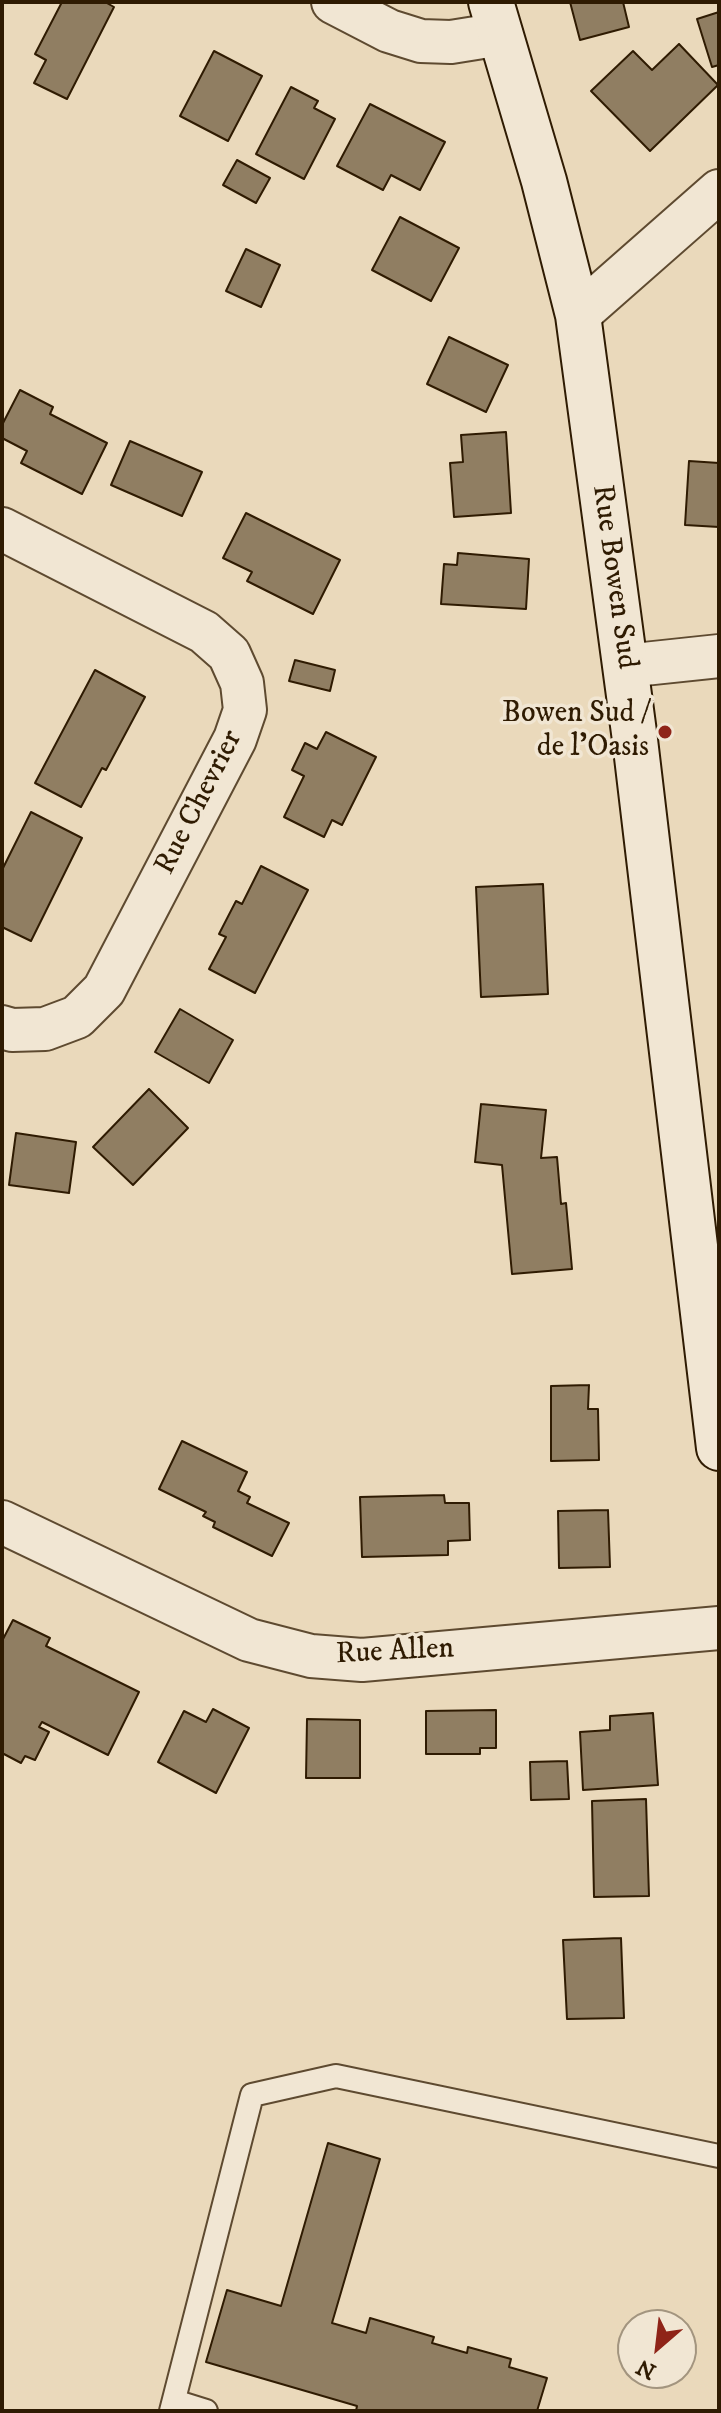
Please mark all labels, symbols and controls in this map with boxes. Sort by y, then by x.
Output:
street label: Rue Bowen Sud [582,483,644,671]
place label: Bowen Sud / de l'Oasis [502,697,649,768]
marker: Bowen Sud / de l'Oasis [656,723,674,741]
street label: Rue Chevrier [148,725,252,881]
street label: Rue Allen [335,1632,455,1674]
north arrow [617,2309,697,2389]
text: N [632,2353,661,2385]

